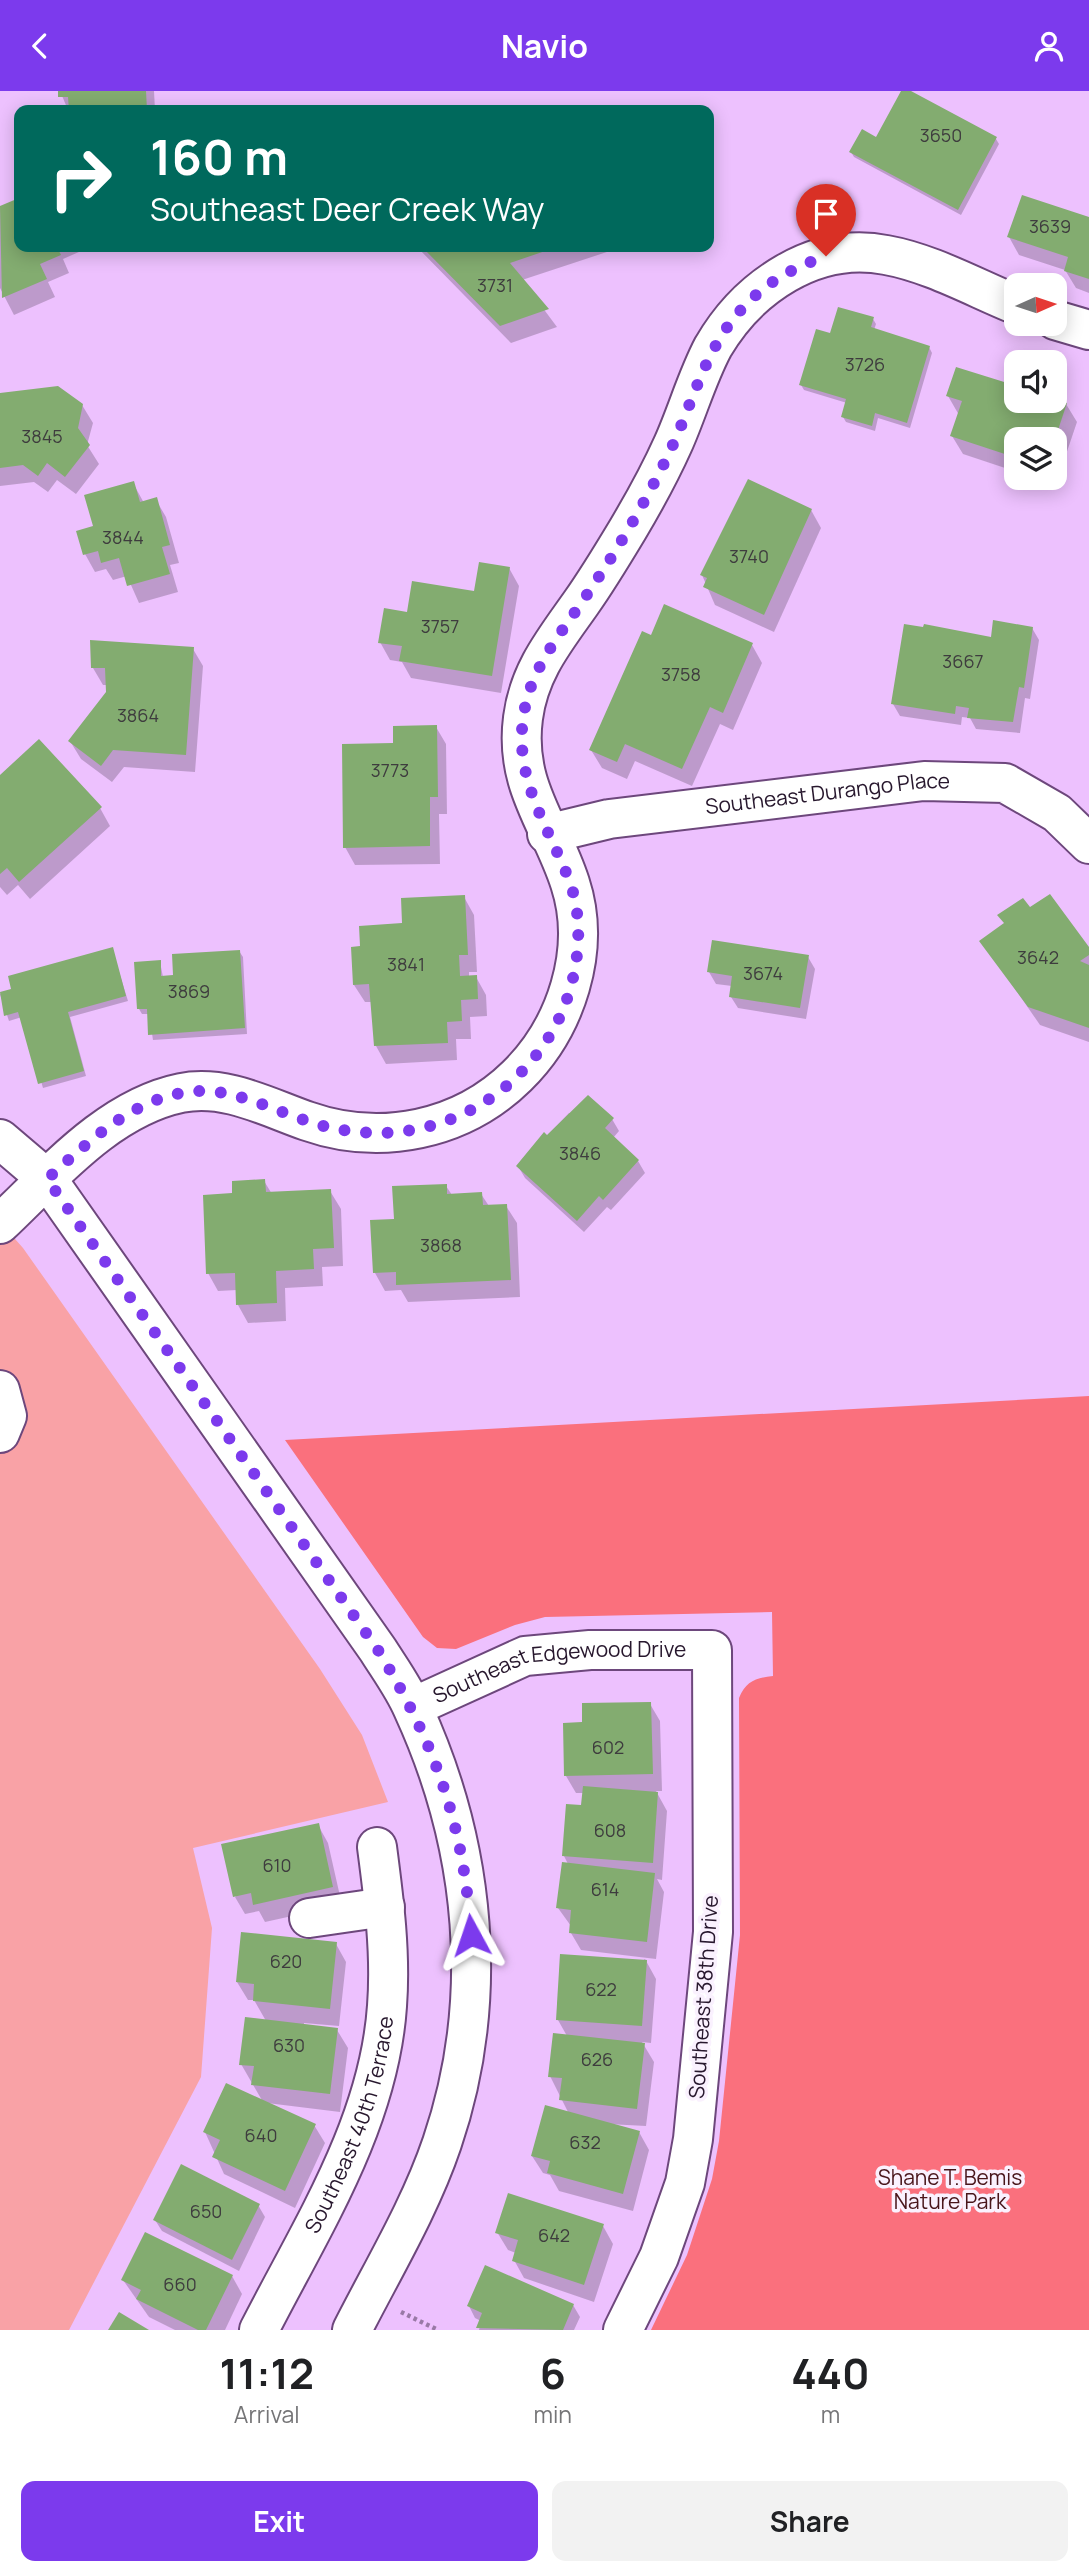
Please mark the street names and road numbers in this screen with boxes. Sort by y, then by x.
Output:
street label: Southeast Durango Place [704,766,950,820]
street label: Southeast Edgewood Drive [428,1635,686,1709]
street label: Southeast 38th Drive [682,1894,724,2100]
street label: Southeast 40th Terrace [298,2015,399,2238]

